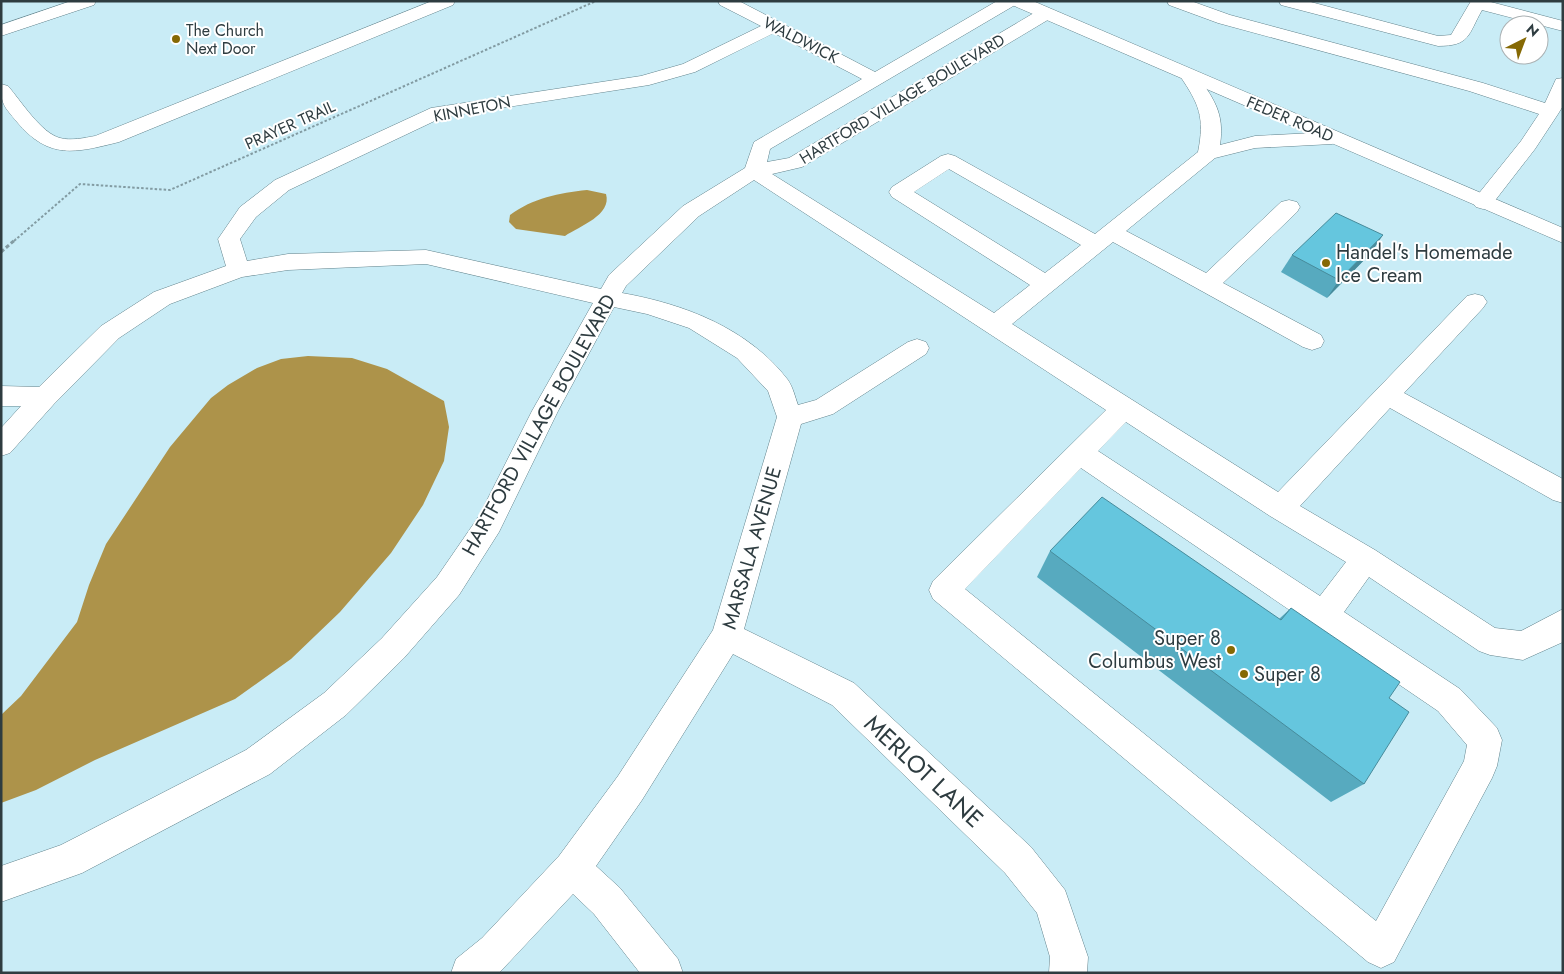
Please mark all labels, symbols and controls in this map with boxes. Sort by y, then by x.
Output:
street label: WALDWICK [759,11,843,69]
north arrow [1499,15,1549,65]
place label: The Church Next Door [186,19,264,60]
text: N [1522,19,1544,41]
street label: HARTFORD VILLAGE BOULEVARD [795,28,1009,170]
marker: The Church Next Door [170,33,182,45]
street label: KINNETON [431,90,513,128]
street label: FEDER ROAD [1243,90,1337,148]
street label: PRAYER TRAIL [241,94,340,155]
place label: Handel's Homemade Ice Cream [1336,238,1513,290]
marker: Handel's Homemade Ice Cream [1320,257,1332,269]
street label: HARTFORD VILLAGE BOULEVARD [455,289,623,561]
street label: MARSALA AVENUE [715,463,789,633]
place label: Super 8 Columbus West [1088,624,1221,676]
marker: Super 8 Columbus West [1225,644,1237,656]
place label: Super 8 [1254,660,1321,689]
marker: Super 8 [1238,668,1250,680]
street label: MERLOT LANE [857,706,991,836]

